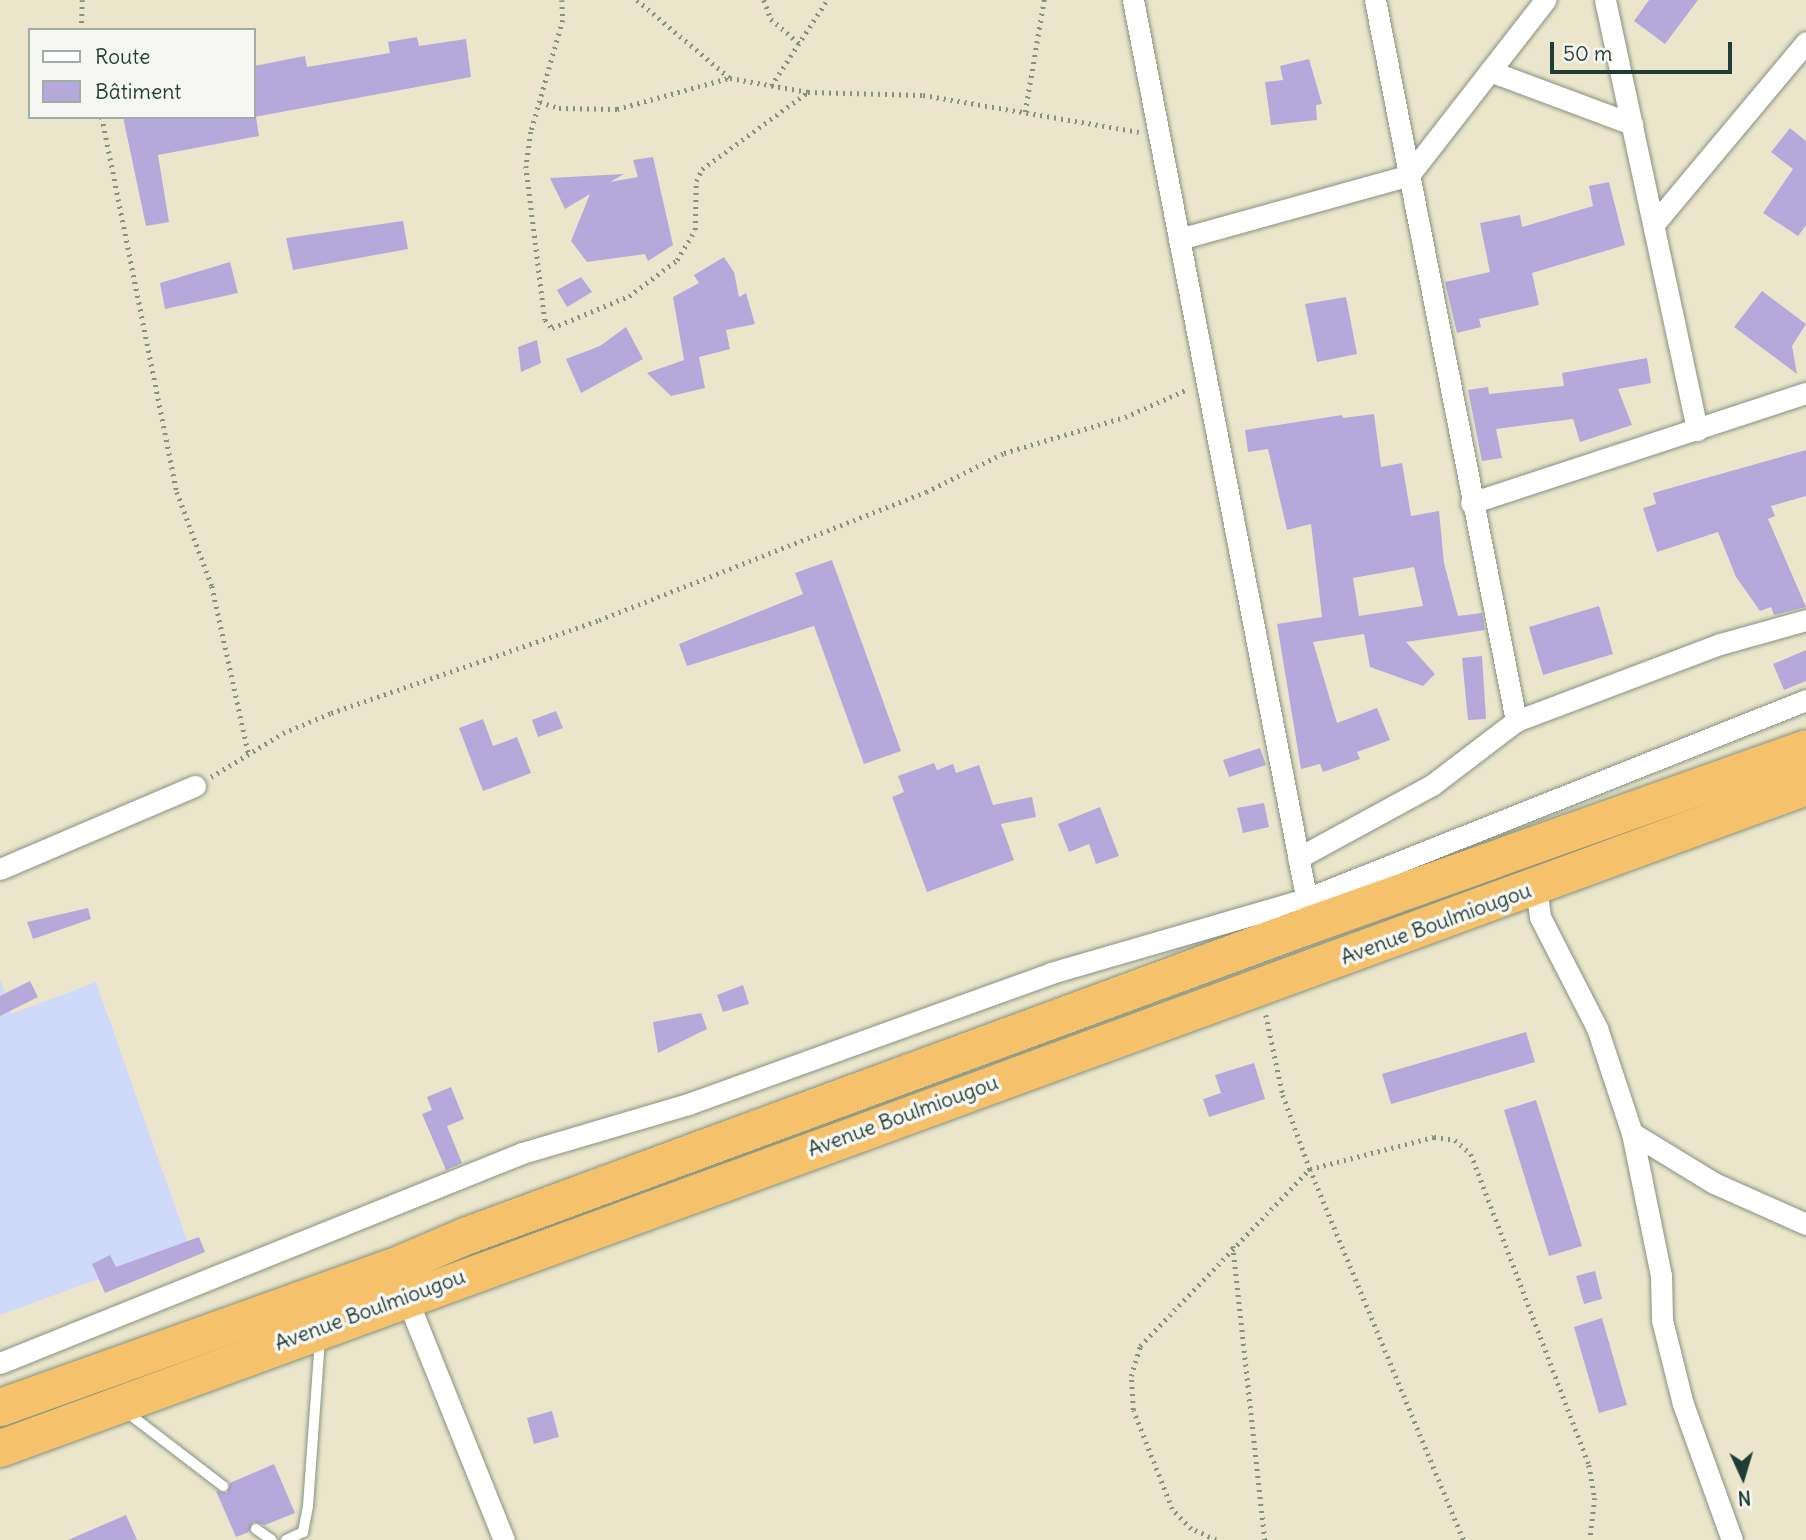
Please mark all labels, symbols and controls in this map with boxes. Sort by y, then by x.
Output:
legend [28,28,256,119]
scale bar [1554,28,1736,72]
text: 50 m [1563,40,1612,67]
text: Route [95,43,150,70]
text: Bâtiment [95,78,181,105]
street label: Avenue Boulmiougou [1337,878,1535,970]
street label: Avenue Boulmiougou [804,1070,1002,1162]
street label: Avenue Boulmiougou [271,1264,469,1356]
north arrow [1708,1442,1778,1512]
text: N [1737,1486,1752,1510]

